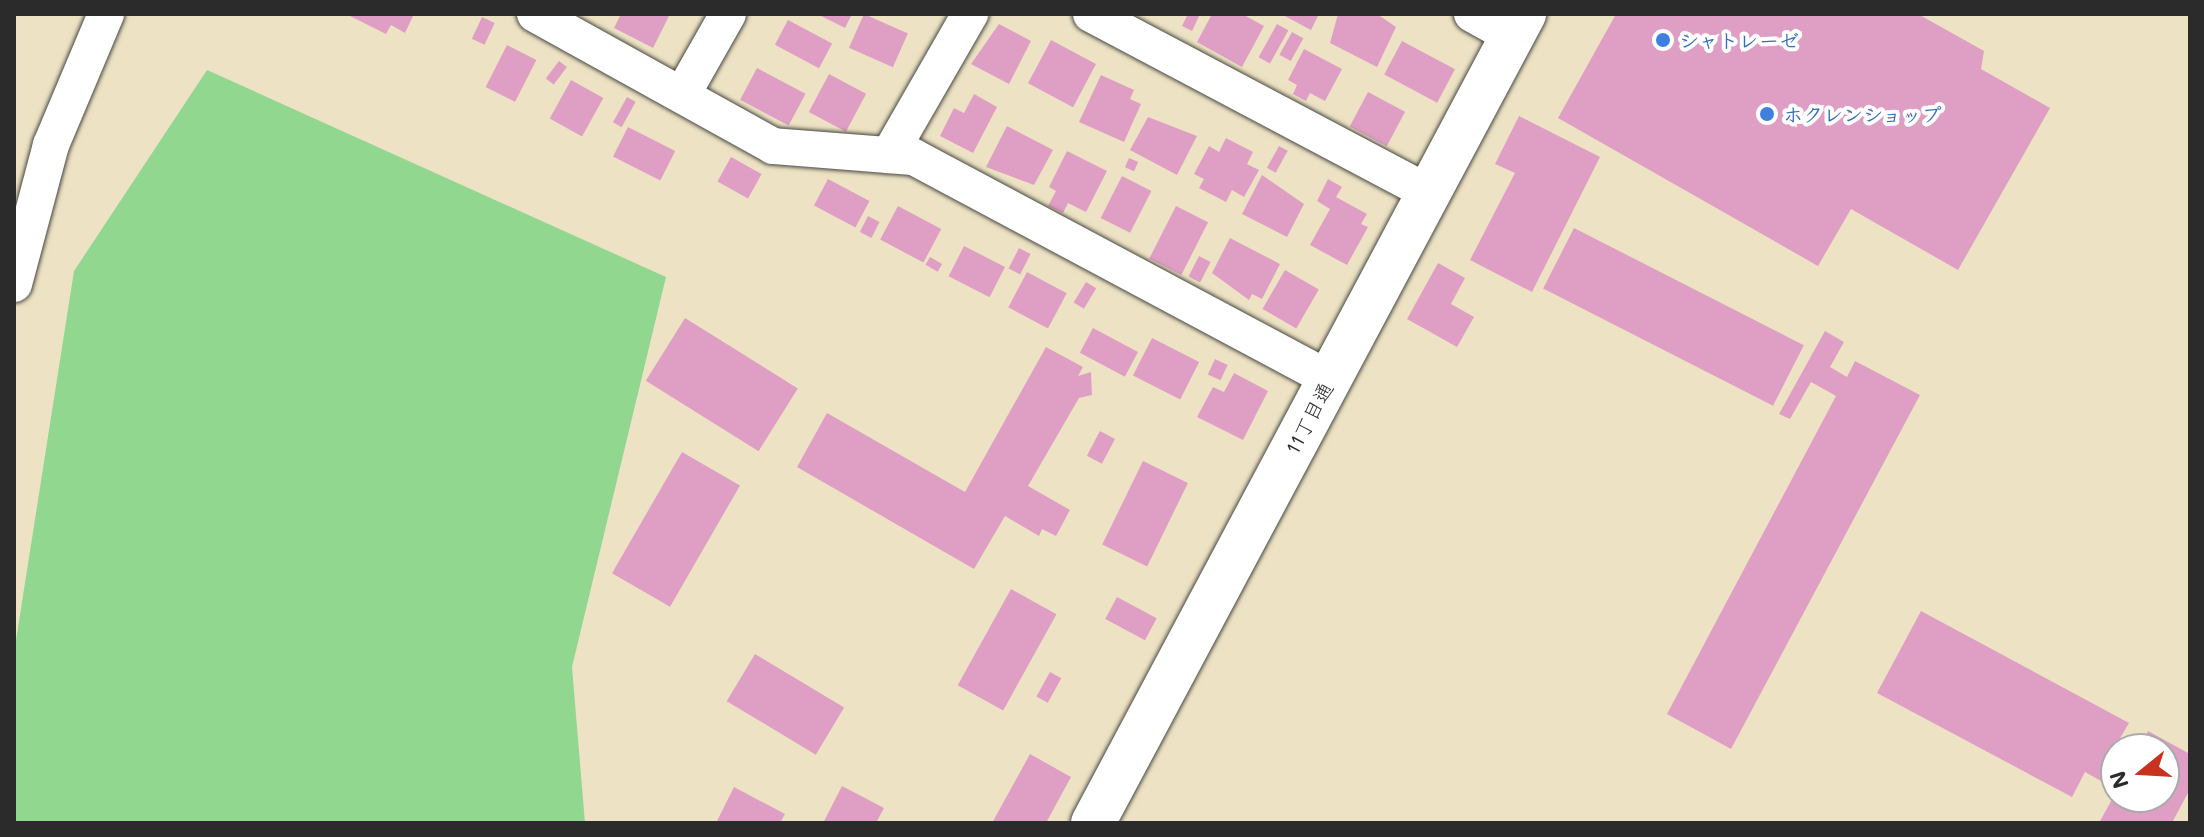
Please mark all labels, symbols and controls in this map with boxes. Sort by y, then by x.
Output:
place label: シャトレーゼ [1679,28,1800,52]
marker: シャトレーゼ [1654,31,1672,49]
place label: ホクレンショップ [1783,102,1943,126]
marker: ホクレンショップ [1758,105,1776,123]
street label: 11丁目通 [1280,378,1338,458]
north arrow [2100,733,2180,813]
text: N [2102,768,2135,792]

